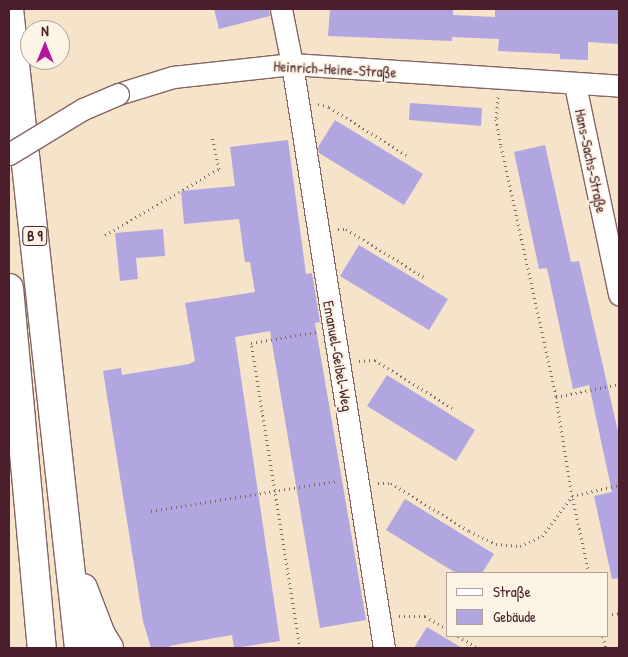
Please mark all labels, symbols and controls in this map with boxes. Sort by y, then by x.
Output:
north arrow [20,20,70,70]
text: N [41,21,49,40]
street label: Heinrich-Heine-Straße [273,57,397,81]
street label: Hans-Sachs-Straße [571,107,611,215]
road number: B 9 [21,225,49,248]
street label: Emanuel-Geibel-Weg [319,299,357,413]
legend [446,572,608,637]
text: Straße [493,581,531,602]
text: Gebäude [493,606,536,627]

